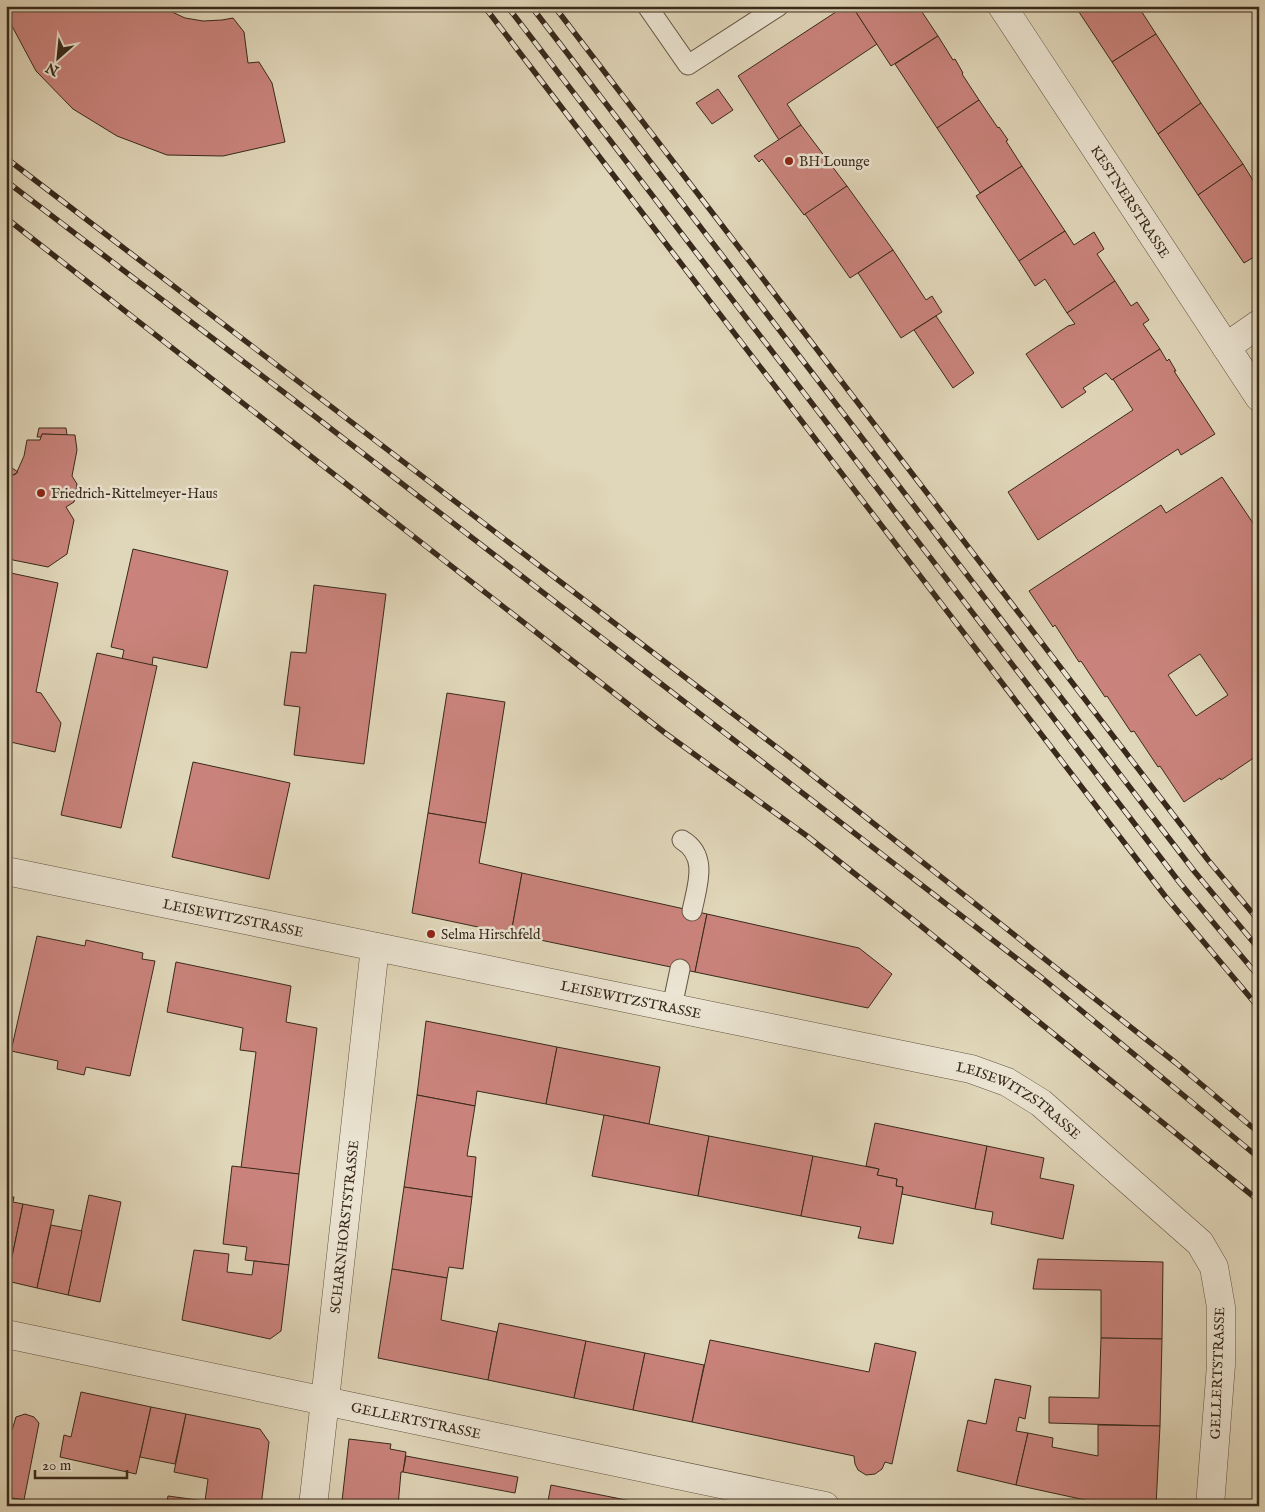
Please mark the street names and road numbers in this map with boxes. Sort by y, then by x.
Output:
street label: KESTNERSTRASSE [1086,142,1173,262]
street label: LEISEWITZSTRASSE [161,895,305,942]
street label: LEISEWITZSTRASSE [559,977,703,1024]
street label: LEISEWITZSTRASSE [954,1058,1084,1144]
street label: SCHARNHORSTSTRASSE [327,1139,364,1314]
street label: GELLERTSTRASSE [1207,1306,1229,1440]
street label: GELLERTSTRASSE [349,1399,483,1444]

